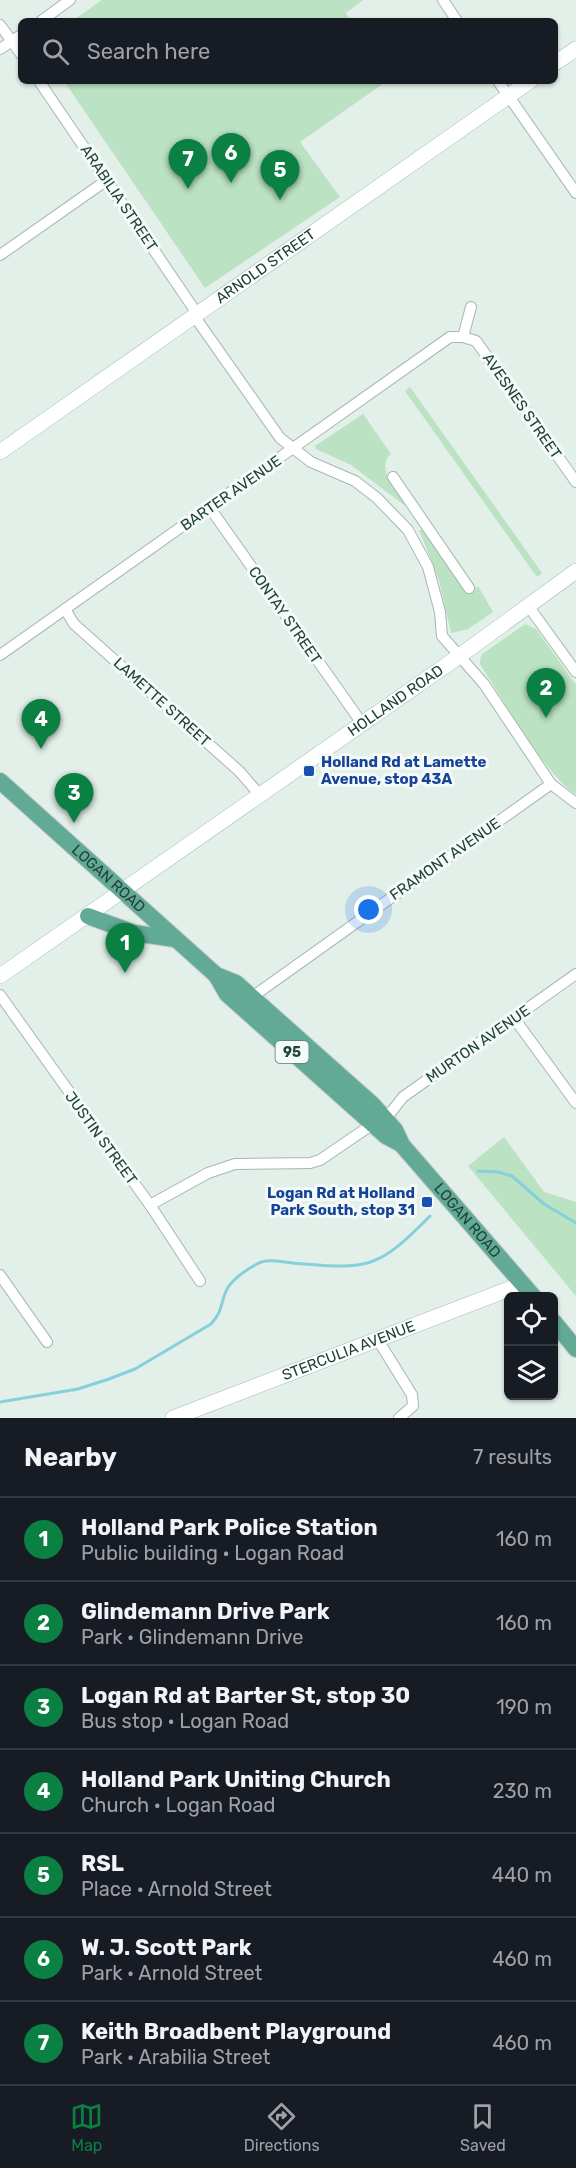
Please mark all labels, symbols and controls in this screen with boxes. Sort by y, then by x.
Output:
search box [18,18,558,84]
icon: search [39,35,72,68]
text: Search here [87,38,210,65]
pin: 6 [212,134,250,183]
pin: 7 [168,140,207,189]
street label: ARABILIA STREET [77,141,161,255]
pin: 5 [260,150,300,200]
street label: ARNOLD STREET [212,225,319,307]
street label: AVESNES STREET [479,350,565,462]
street label: BARTER AVENUE [177,452,285,534]
street label: CONTAY STREET [245,563,325,667]
street label: LAMETTE STREET [110,654,214,750]
street label: HOLLAND ROAD [344,661,447,740]
pin: 2 [526,668,566,718]
pin: 4 [22,700,60,749]
place label: Holland Rd at Lamette Avenue, stop 43A [321,753,486,788]
marker: Holland Rd at Lamette Avenue, stop 43A [302,764,316,778]
pin: 3 [54,774,94,823]
street label: FRAMONT AVENUE [386,814,504,904]
street label: LOGAN ROAD [68,841,149,916]
your location [354,895,383,924]
pin: 1 [106,924,144,973]
street label: MURTON AVENUE [423,1001,533,1087]
road number: 95 [276,1041,308,1063]
street label: JUSTIN STREET [61,1088,141,1188]
street label: LOGAN ROAD [430,1179,505,1261]
place label: Logan Rd at Holland Park South, stop 31 [267,1184,415,1219]
marker: Logan Rd at Holland Park South, stop 31 [420,1195,434,1209]
map controls [504,1292,558,1400]
button: locate [504,1292,558,1346]
street label: STERCULIA AVENUE [279,1317,418,1384]
button: layers [504,1346,558,1400]
text: Nearby [24,1442,117,1473]
text: 7 results [473,1445,552,1469]
text: Holland Park Police Station [81,1514,378,1541]
text: 1 [39,1527,48,1551]
text: 160 m [496,1527,552,1551]
text: Public building · Logan Road [81,1541,344,1565]
text: Glindemann Drive Park [81,1598,330,1625]
text: 2 [37,1611,50,1635]
text: 160 m [496,1611,552,1635]
text: Park · Glindemann Drive [81,1625,303,1649]
text: Logan Rd at Barter St, stop 30 [81,1682,410,1709]
text: 3 [37,1695,50,1719]
text: 190 m [496,1695,552,1719]
text: Bus stop · Logan Road [81,1709,289,1733]
text: Holland Park Uniting Church [81,1766,391,1793]
text: 4 [37,1779,50,1803]
text: 230 m [493,1779,552,1803]
text: Church · Logan Road [81,1793,276,1817]
text: RSL [81,1850,124,1877]
text: 5 [37,1863,50,1887]
text: 440 m [492,1863,552,1887]
text: Place · Arnold Street [81,1877,272,1901]
text: W. J. Scott Park [81,1934,252,1961]
text: 6 [37,1947,50,1971]
text: 460 m [492,1947,552,1971]
text: Park · Arnold Street [81,1961,262,1985]
text: Keith Broadbent Playground [81,2018,391,2045]
text: 7 [38,2031,49,2055]
text: 460 m [492,2031,552,2055]
text: Park · Arabilia Street [81,2045,270,2069]
tab: Map [70,2100,103,2155]
tab: Directions [244,2100,320,2155]
tab: Saved [460,2100,506,2155]

